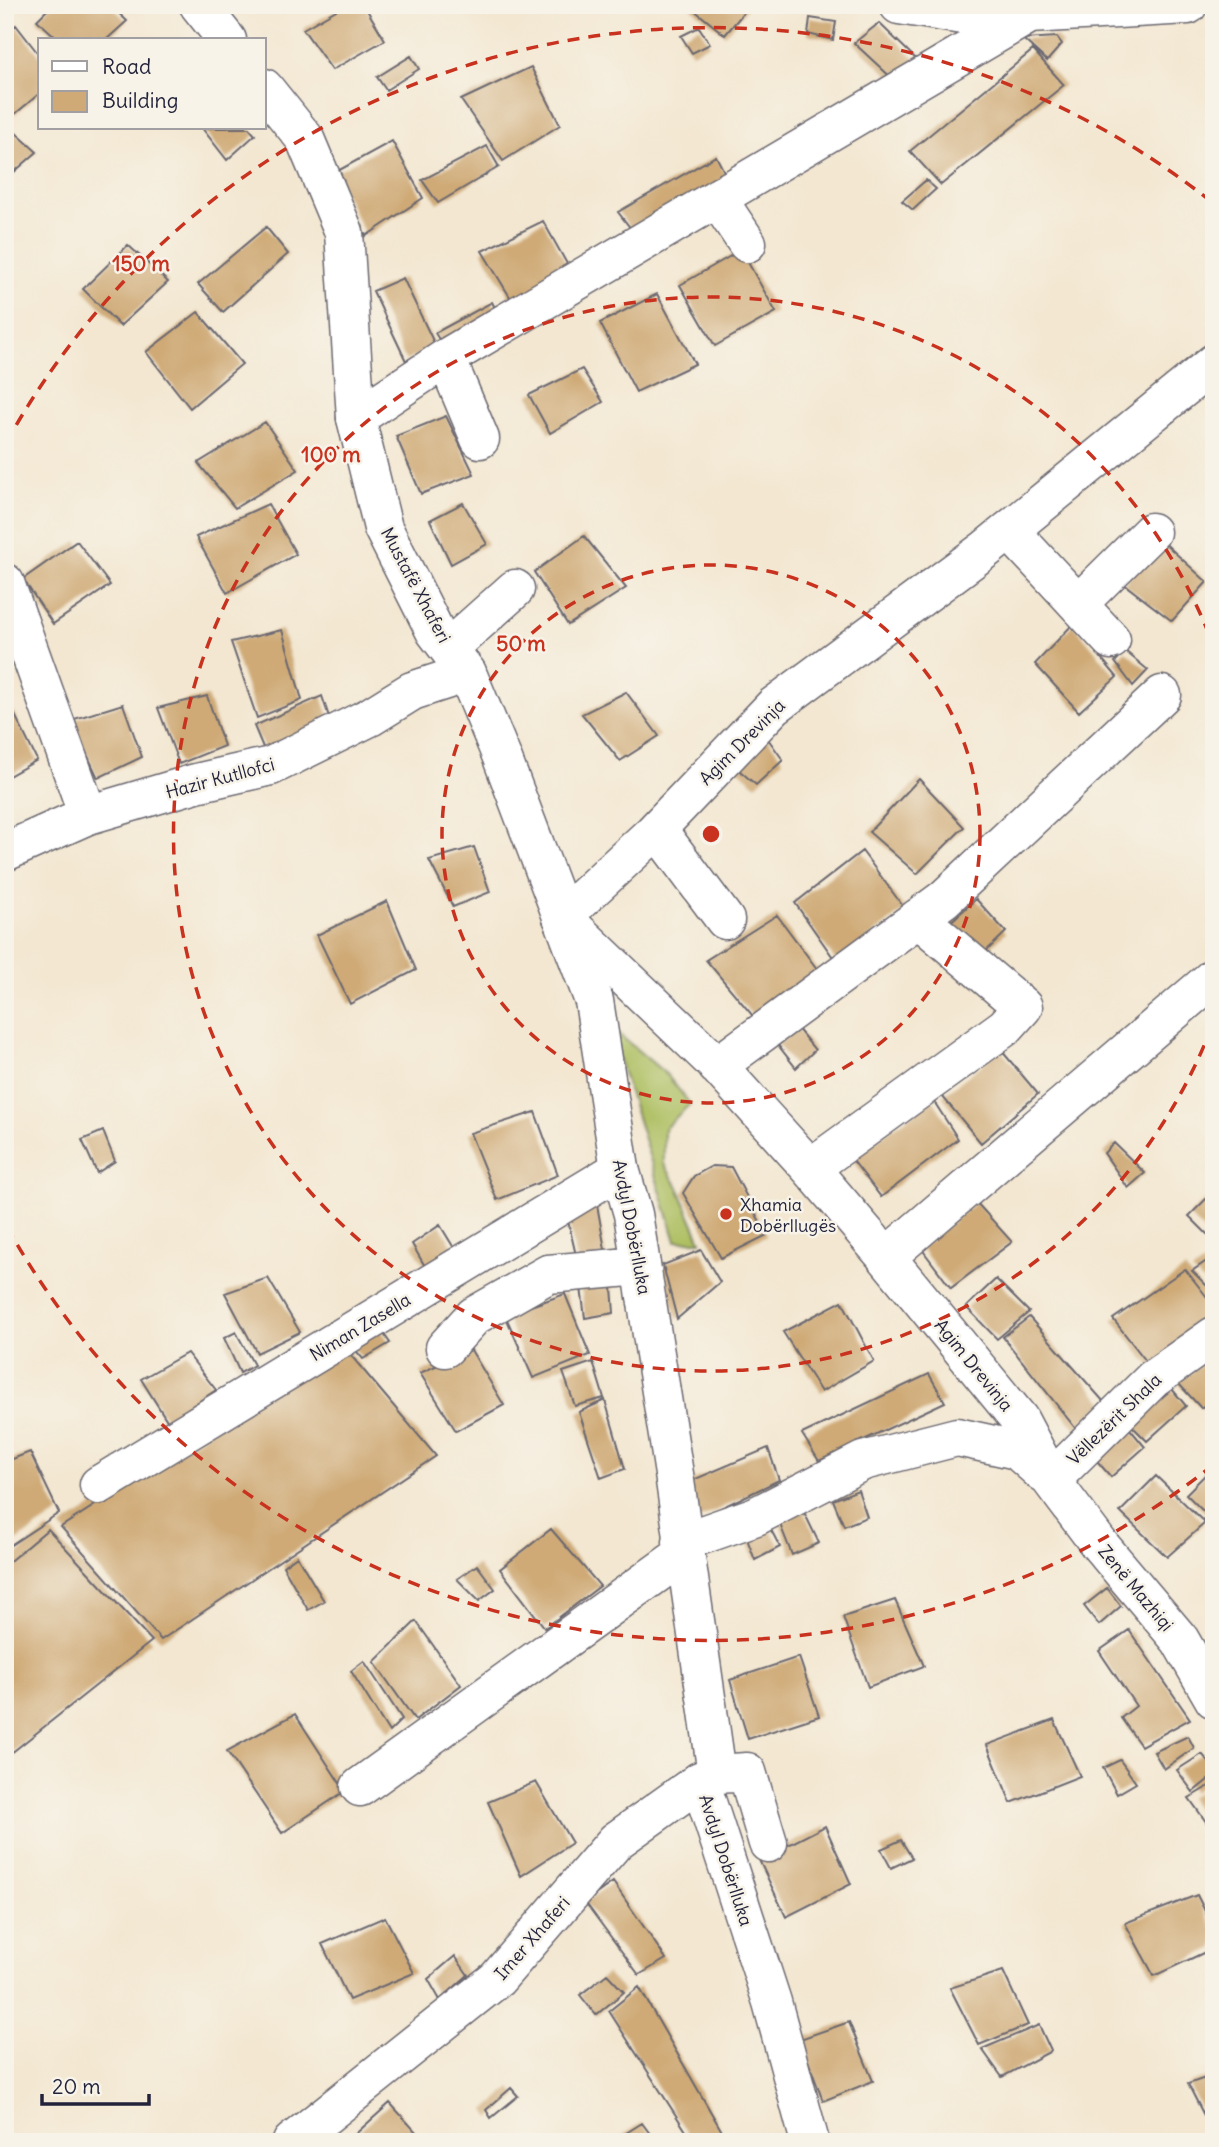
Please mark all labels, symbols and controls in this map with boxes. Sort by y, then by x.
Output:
legend [38,38,266,130]
text: Road [102,53,151,80]
text: Building [102,87,178,114]
text: 150 m [112,250,170,277]
text: 100 m [301,441,361,468]
street label: Mustafë Xhaferi [376,523,456,647]
text: 50 m [496,630,546,657]
street label: Agim Drevinja [694,694,790,790]
street label: Hazir Kutllofci [163,752,277,804]
centre of rings [699,822,723,846]
street label: Avdyl Dobërlluka [608,1158,656,1296]
place label: Xhamia Dobërllugës [740,1193,836,1237]
marker: Xhamia Dobërllugës [718,1206,734,1222]
street label: Niman Zasella [305,1288,415,1366]
street label: Agim Drevinja [930,1314,1018,1416]
street label: Vëllezërit Shala [1062,1368,1166,1470]
street label: Zenë Mazhiqi [1093,1540,1179,1636]
street label: Avdyl Dobërlluka [694,1791,758,1929]
street label: Imer Xhaferi [489,1891,575,1985]
scale bar [42,2063,149,2107]
text: 20 m [52,2073,101,2100]

